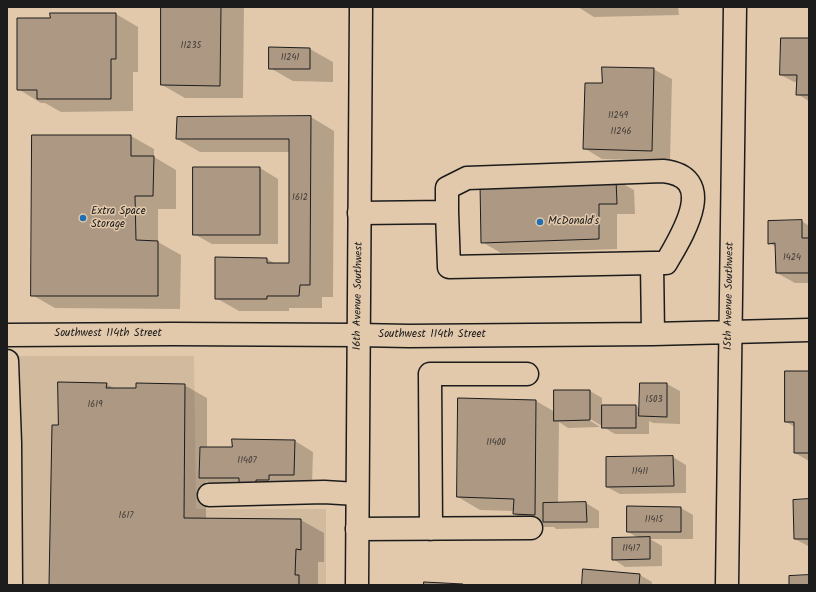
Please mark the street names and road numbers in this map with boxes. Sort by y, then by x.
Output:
street label: 16th Avenue Southwest [351,242,367,350]
street label: 15th Avenue Southwest [722,242,738,350]
street label: Southwest 114th Street [54,327,162,341]
street label: Southwest 114th Street [378,328,486,342]

